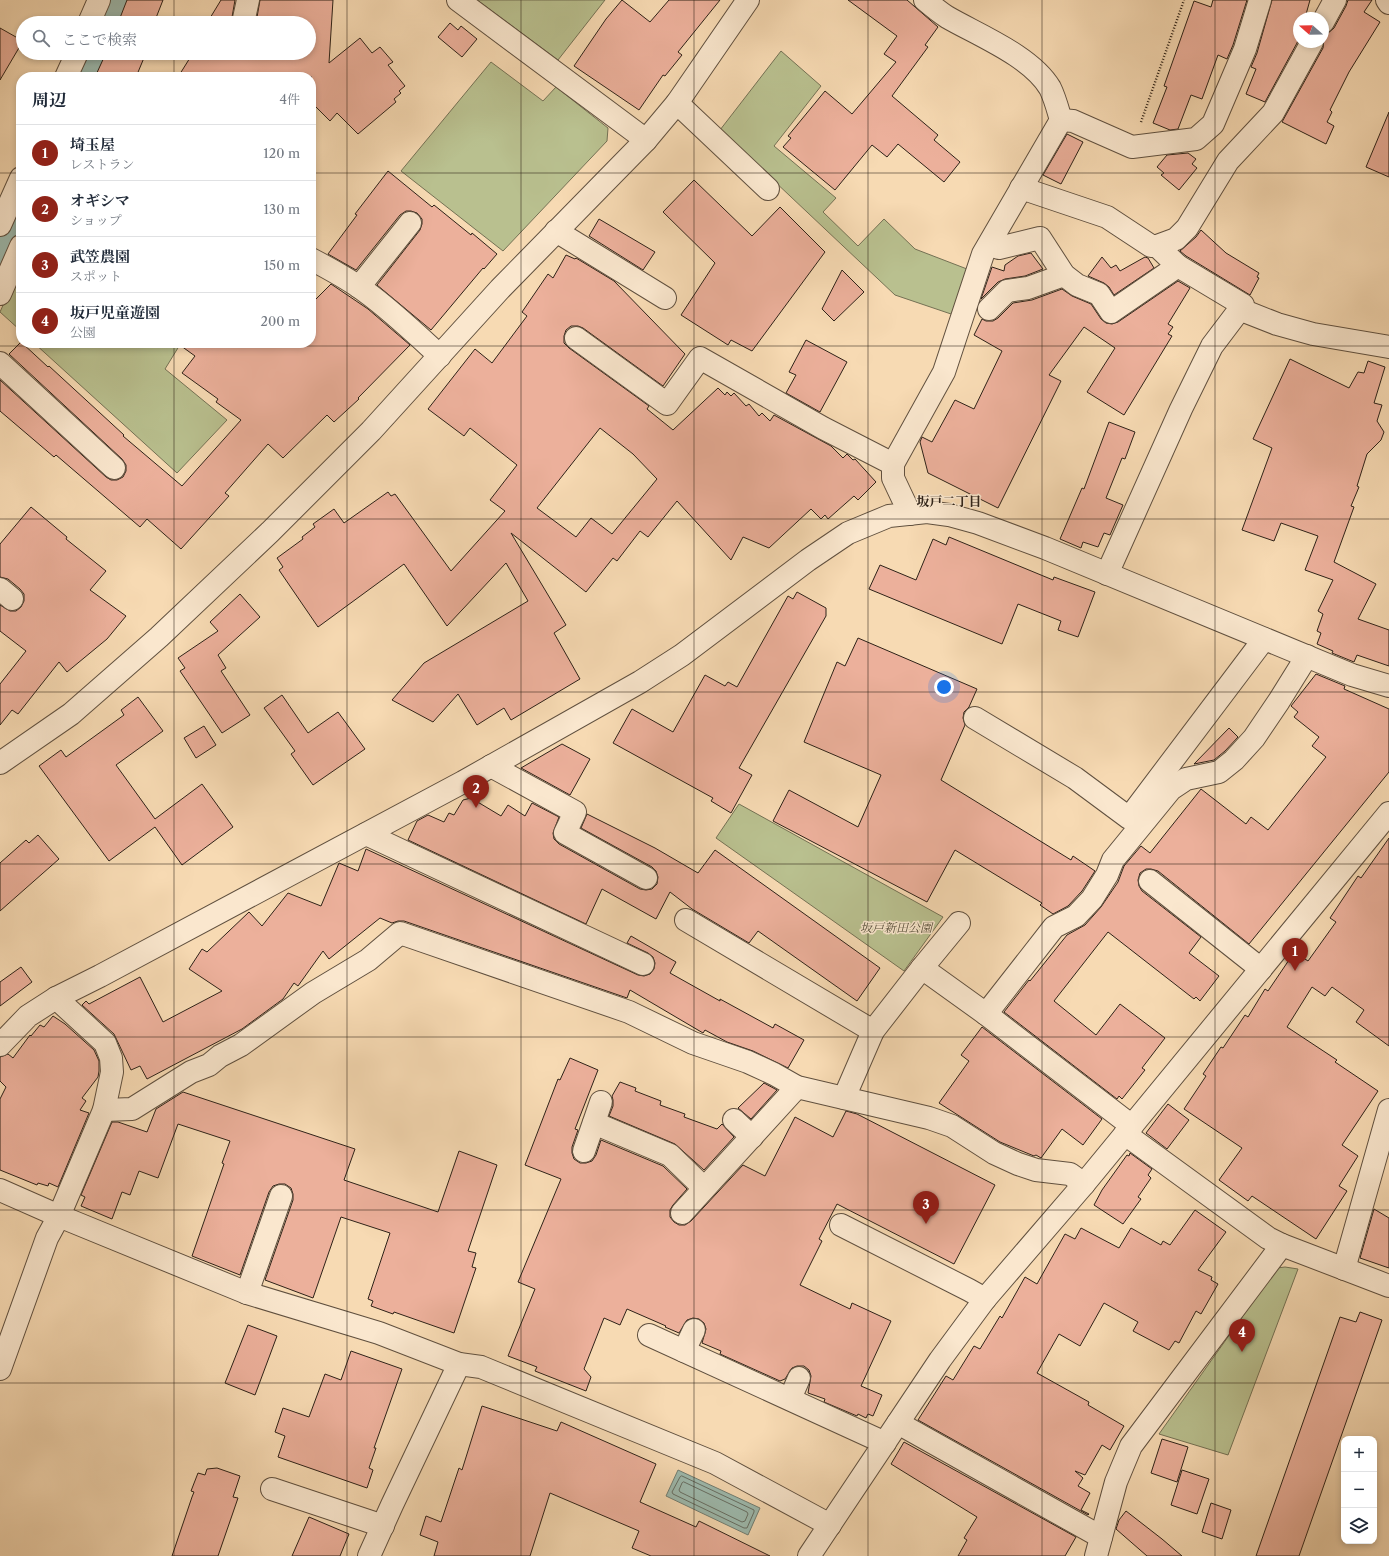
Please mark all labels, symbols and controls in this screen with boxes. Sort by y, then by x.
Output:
north arrow [1293,12,1329,48]
search box [16,16,316,60]
icon: search [30,27,52,49]
text: ここで検索 [62,30,137,49]
text: 周辺 [32,90,66,110]
text: 4件 [279,91,300,107]
text: 埼玉屋 [70,135,115,154]
text: 1 [42,145,48,161]
text: 120 m [263,145,300,161]
text: レストラン [70,156,135,172]
text: オギシマ [70,191,130,210]
text: 2 [41,201,49,217]
text: 130 m [264,201,300,217]
text: ショップ [70,212,122,228]
text: 武笠農園 [70,247,130,266]
text: 3 [41,257,49,273]
text: 150 m [264,257,300,273]
text: スポット [70,268,122,284]
text: 坂戸児童遊園 [70,303,160,322]
text: 4 [41,313,49,329]
text: 200 m [260,313,300,329]
text: 公園 [70,324,96,340]
district label: 坂戸二丁目 [916,493,982,509]
your location [934,677,954,697]
pin: 2 [463,775,489,808]
park label: 坂戸新田公園 [860,920,934,935]
pin: 1 [1282,938,1308,971]
pin: 3 [913,1191,939,1224]
pin: 4 [1229,1319,1255,1352]
map controls [1341,1436,1377,1544]
button: + [1341,1436,1377,1472]
button: − [1341,1472,1377,1508]
button: layers [1341,1508,1377,1544]

